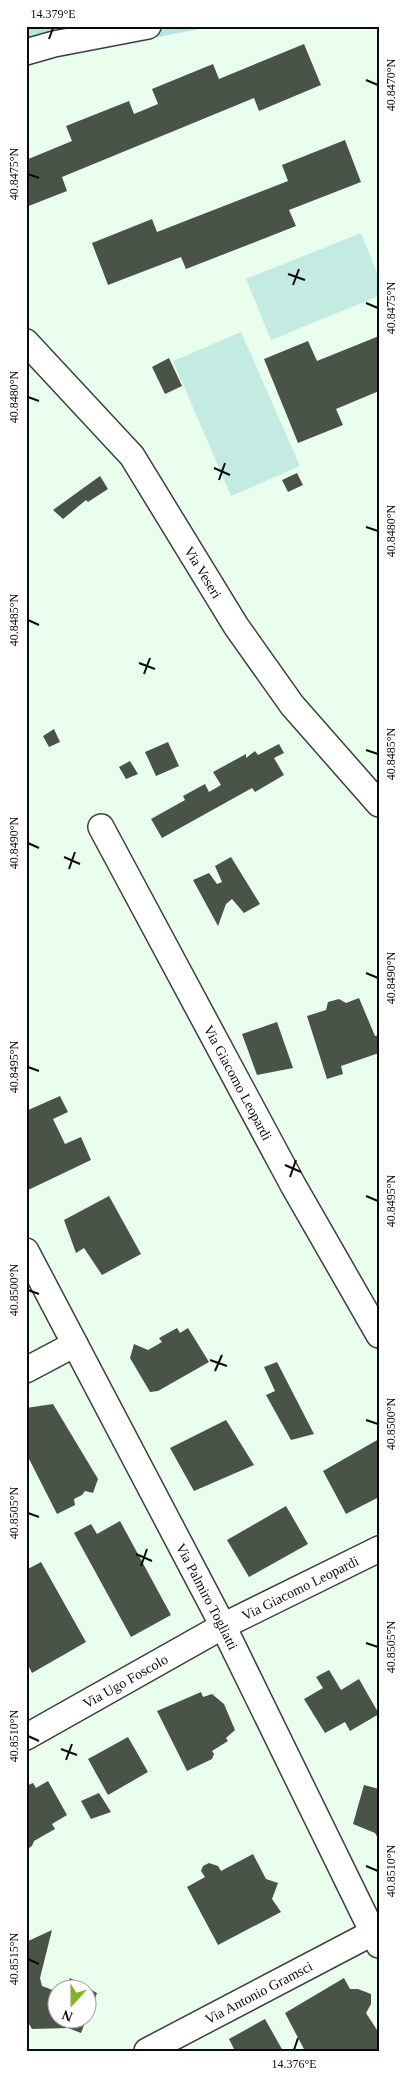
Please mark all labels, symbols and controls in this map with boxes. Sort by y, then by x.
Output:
text: 14.379°E [30,7,76,21]
text: 40.8470°N [384,58,398,111]
text: 40.8475°N [7,147,21,200]
text: 40.8475°N [384,281,398,334]
text: 40.8480°N [7,370,21,423]
text: 40.8480°N [384,504,398,557]
street label: Via Veseri [182,544,225,601]
text: 40.8485°N [7,593,21,646]
text: 40.8485°N [384,727,398,780]
text: 40.8490°N [7,816,21,869]
text: 40.8490°N [384,951,398,1004]
street label: Via Giacomo Leopardi [201,1022,275,1143]
text: 40.8495°N [7,1040,21,1093]
text: 40.8495°N [384,1174,398,1227]
text: 40.8500°N [7,1263,21,1316]
text: 40.8500°N [384,1397,398,1450]
text: 40.8505°N [7,1486,21,1539]
street label: Via Palmiro Togliatti [173,1541,241,1652]
street label: Via Giacomo Leopardi [239,1553,361,1623]
text: 40.8505°N [384,1620,398,1673]
street label: Via Ugo Foscolo [80,1651,170,1711]
text: 40.8510°N [7,1709,21,1762]
text: 40.8510°N [384,1844,398,1897]
text: 40.8515°N [7,1932,21,1985]
street label: Via Antonio Gramsci [202,1958,315,2027]
north arrow [48,1980,98,2030]
text: N [60,2007,75,2024]
text: 14.376°E [271,2057,317,2071]

